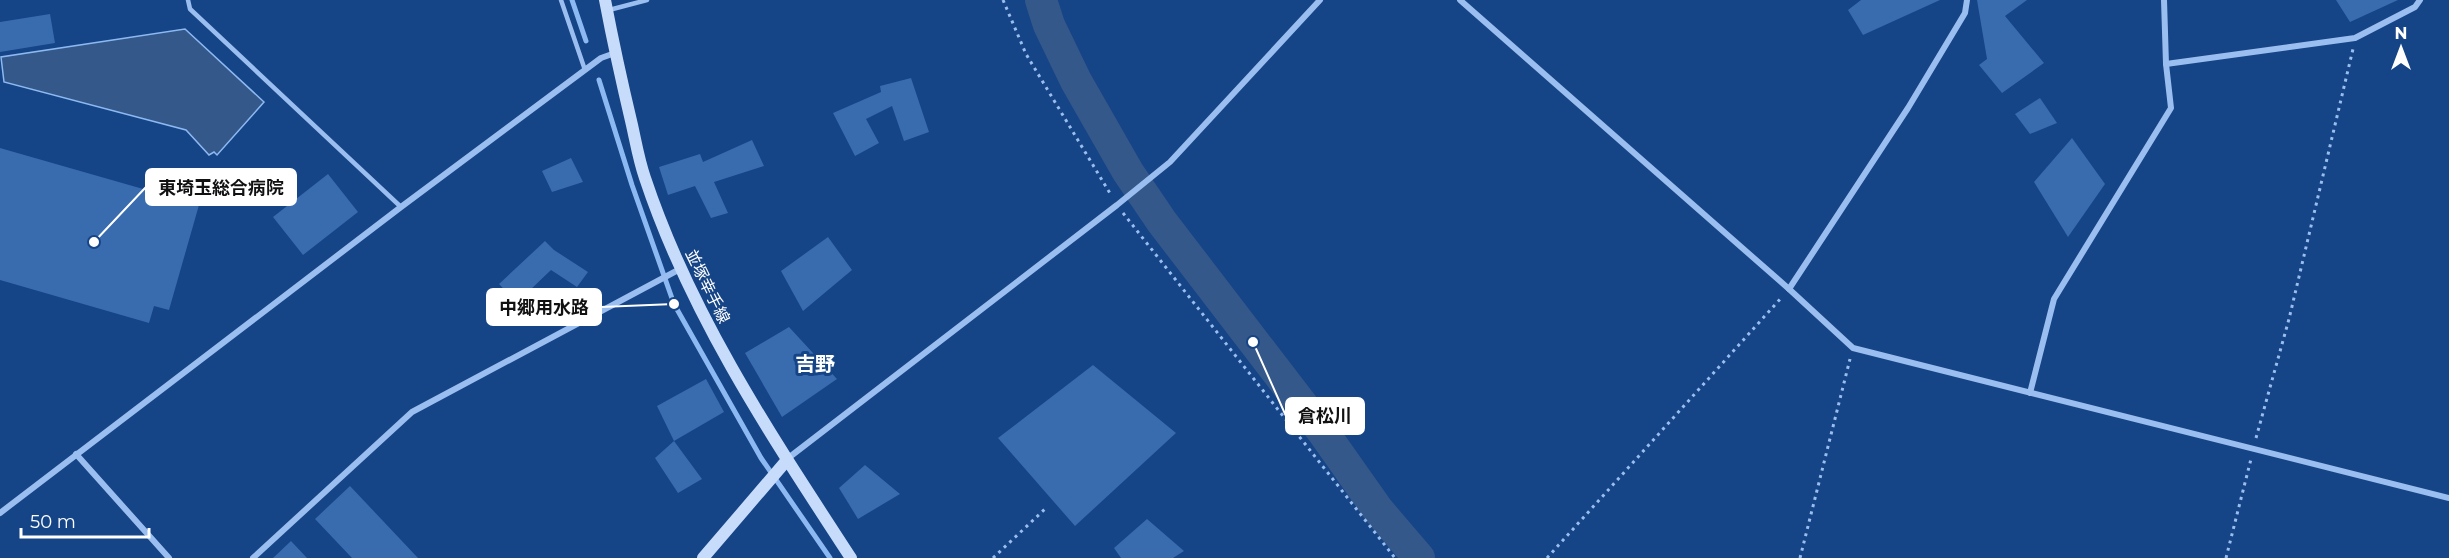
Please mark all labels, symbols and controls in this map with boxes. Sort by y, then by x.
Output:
north arrow [2371,18,2431,78]
text: N [2395,24,2407,43]
callout: 東埼玉総合病院 [146,169,296,205]
text: 東埼玉総合病院 [158,177,284,199]
street label: 並塚幸手線 [681,246,734,326]
callout: 中郷用水路 [487,289,601,325]
text: 中郷用水路 [499,297,589,319]
district label: 吉野 [795,352,835,376]
callout: 倉松川 [1286,398,1364,434]
text: 倉松川 [1298,405,1352,427]
scale bar [21,501,148,539]
text: 50 m [30,511,76,533]

